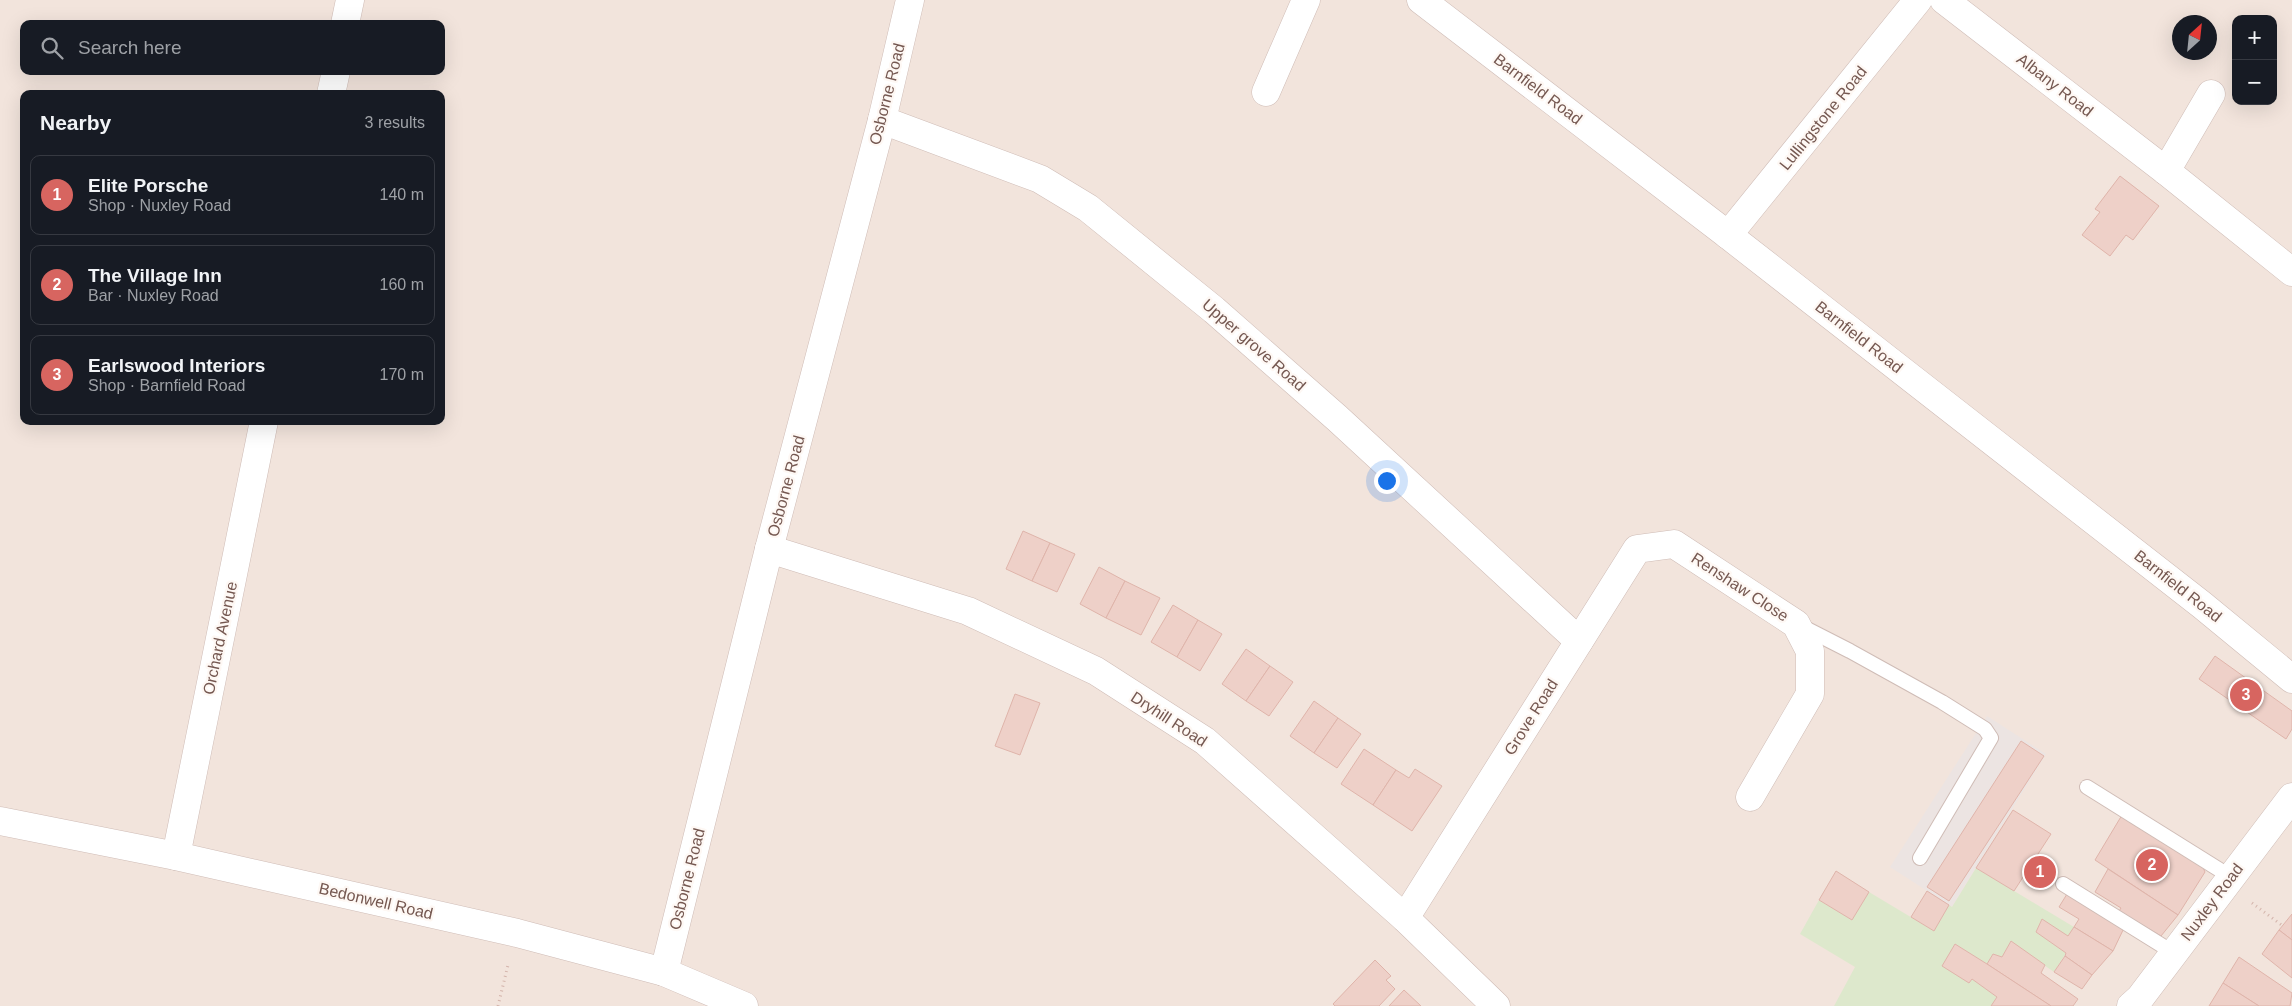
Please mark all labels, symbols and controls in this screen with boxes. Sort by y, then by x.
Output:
north arrow [2172,15,2217,60]
map controls [2232,15,2277,105]
button: + [2232,15,2277,60]
search box [20,20,445,75]
icon: search [38,34,66,62]
text: Search here [78,37,182,58]
street label: Osborne Road [866,41,908,147]
street label: Barnfield Road [1491,50,1585,128]
street label: Albany Road [2014,50,2096,120]
button: − [2232,60,2277,105]
street label: Lullingstone Road [1776,63,1870,173]
text: Nearby [40,111,111,134]
text: 3 results [365,114,425,131]
text: Elite Porsche [88,175,208,196]
text: 1 [53,186,61,203]
text: 140 m [380,186,424,203]
text: Shop · Nuxley Road [88,197,231,214]
text: The Village Inn [88,265,222,286]
text: 2 [53,276,61,293]
text: 160 m [380,276,424,293]
text: Bar · Nuxley Road [88,287,219,304]
street label: Upper grove Road [1199,296,1309,394]
street label: Barnfield Road [1812,298,1906,376]
text: Earlswood Interiors [88,355,265,376]
text: 3 [53,366,61,383]
text: 170 m [380,366,424,383]
text: Shop · Barnfield Road [88,377,245,394]
street label: Osborne Road [764,434,808,538]
your location [1374,468,1400,494]
street label: Barnfield Road [2131,547,2225,625]
street label: Renshaw Close [1688,549,1792,625]
street label: Orchard Avenue [200,580,240,696]
street label: Grove Road [1501,676,1561,758]
pin: 3 [2230,676,2262,714]
street label: Dryhill Road [1128,688,1210,750]
street label: Osborne Road [666,826,708,932]
pin: 2 [2136,846,2168,884]
pin: 1 [2024,853,2056,891]
street label: Nuxley Road [2178,860,2246,944]
street label: Bedonwell Road [317,880,435,922]

